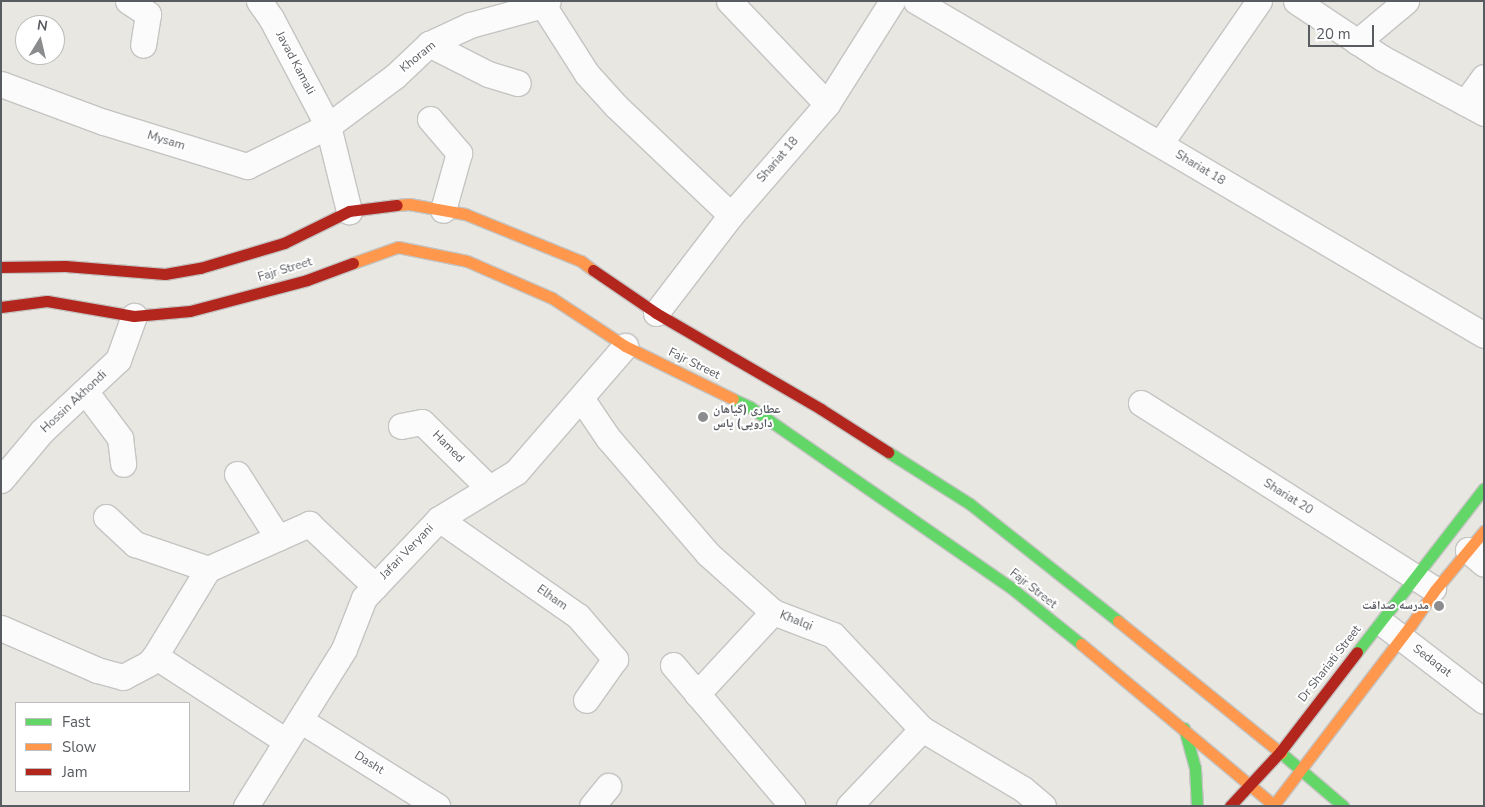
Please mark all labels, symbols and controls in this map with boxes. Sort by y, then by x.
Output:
north arrow [15,15,65,65]
text: N [36,15,49,36]
scale bar [1310,15,1376,47]
text: 20 m [1316,24,1351,44]
street label: Javad Kamali [272,29,318,97]
street label: Khoram [397,38,439,76]
street label: Mysam [145,128,187,154]
street label: Shariat 18 [754,134,802,186]
street label: Shariat 18 [1172,147,1228,189]
street label: Fajr Street [256,255,314,285]
street label: Fajr Street [666,345,722,383]
street label: Hossin Akhondi [38,368,110,436]
place label: عطاری (گیاهان دارویی) یاس [713,403,781,431]
marker: عطاری (گیاهان دارویی) یاس [697,411,709,423]
street label: Hamed [429,428,467,466]
street label: Shariat 20 [1261,476,1315,518]
street label: Jafari Veryani [377,521,437,583]
street label: Fajr Street [1007,566,1059,612]
street label: Elham [534,582,570,614]
place label: مدرسه صداقت [1362,599,1429,613]
marker: مدرسه صداقت [1433,600,1445,612]
street label: Khalqi [778,608,814,634]
street label: Dr Shariati Street [1296,623,1364,705]
street label: Sedaqat [1410,642,1454,680]
legend [15,702,190,792]
text: Fast [62,712,90,732]
text: Slow [62,737,96,757]
street label: Dasht [352,748,386,778]
text: Jam [62,762,88,782]

